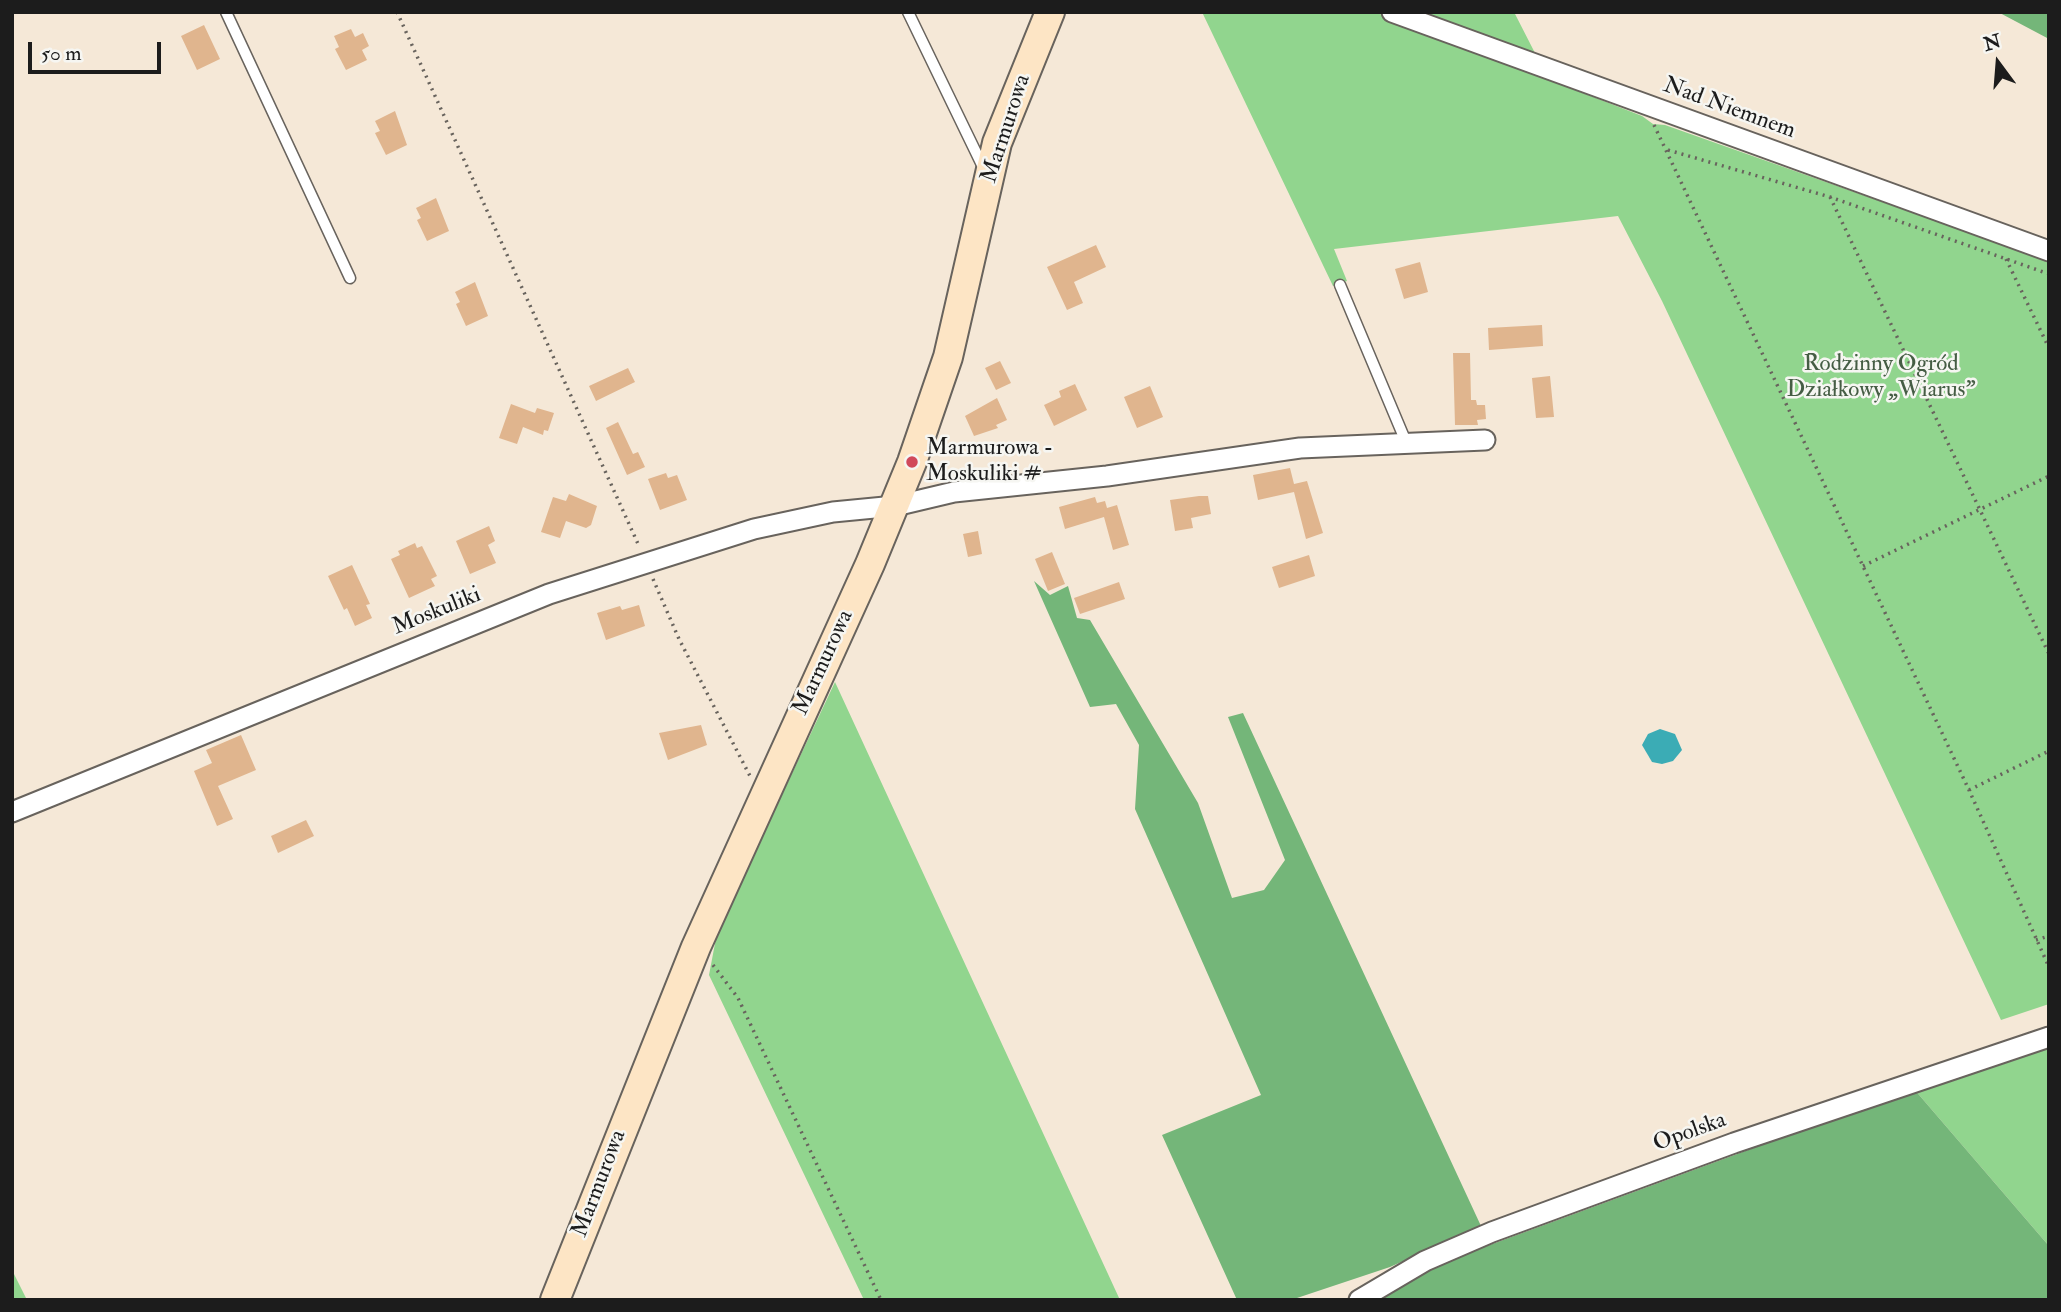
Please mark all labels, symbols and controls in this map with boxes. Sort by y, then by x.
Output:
scale bar [32,28,164,72]
north arrow [1963,28,2033,98]
text: N [1981,29,2004,57]
text: 50 m [41,40,82,67]
street label: Marmurowa [976,71,1038,187]
street label: Nad Niemnem [1659,72,1799,146]
park label: Rodzinny Ogród Działkowy „Wiarus” [1786,351,1976,405]
place label: Marmurowa - Moskuliki # [926,435,1053,489]
marker: Marmurowa - Moskuliki # [904,454,920,470]
street label: Moskuliki [389,582,485,642]
street label: Marmurowa [788,606,860,720]
street label: Opolska [1650,1107,1730,1159]
street label: Marmurowa [567,1126,633,1242]

